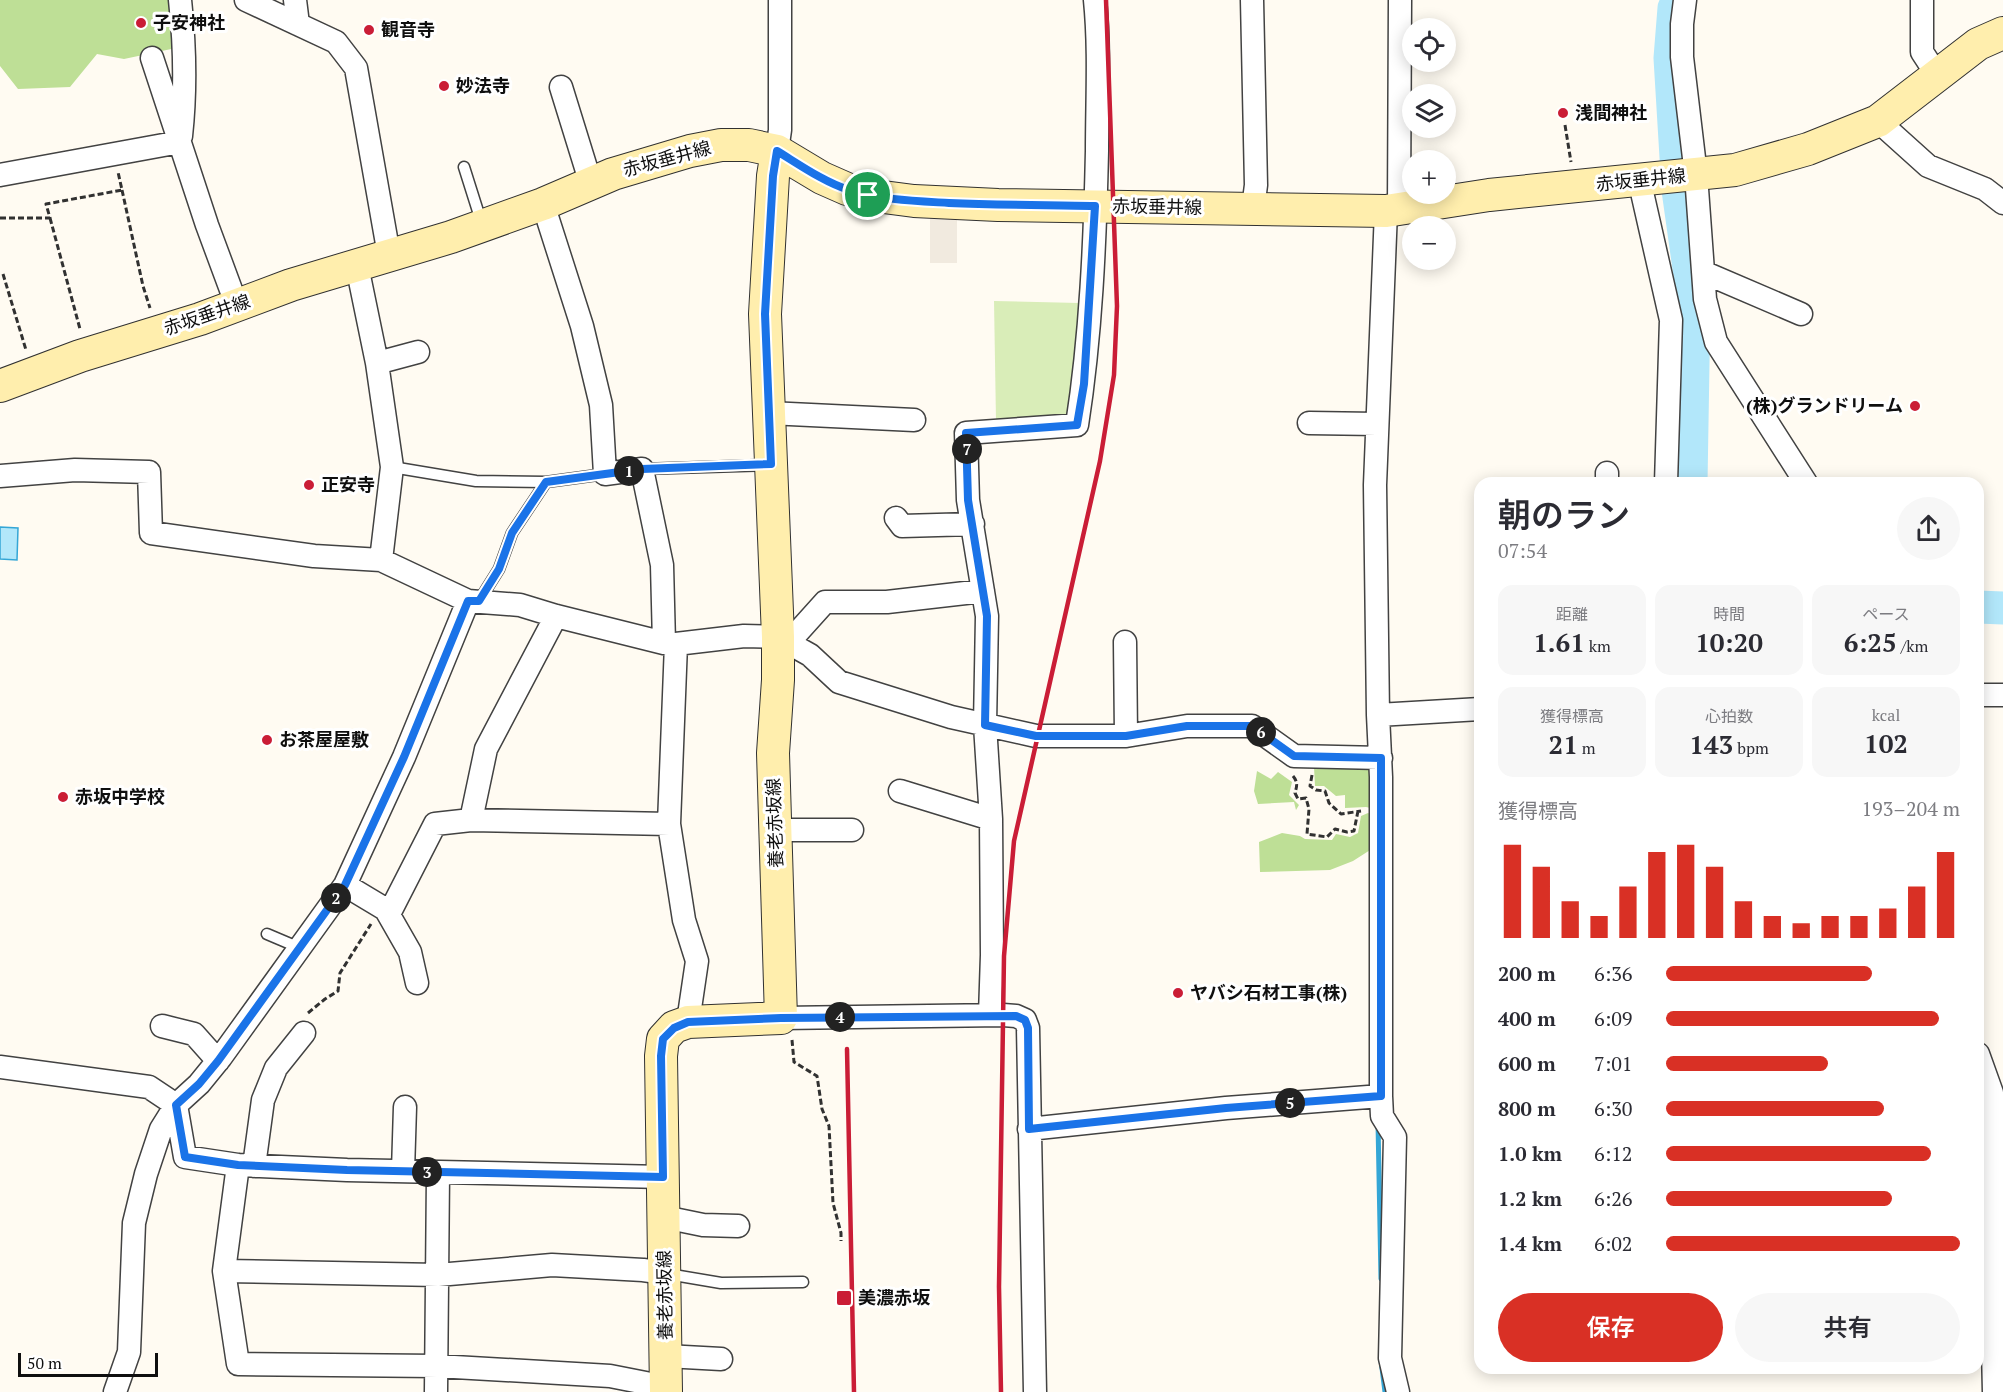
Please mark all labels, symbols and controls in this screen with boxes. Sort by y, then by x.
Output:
place label: 子安神社 [153,10,225,34]
marker: 子安神社 [134,16,148,30]
place label: 観音寺 [381,17,435,41]
map controls [1402,18,1456,270]
button: locate [1402,18,1456,72]
marker: 観音寺 [362,23,376,37]
place label: 妙法寺 [456,73,510,97]
marker: 妙法寺 [437,79,451,93]
button: layers [1402,84,1456,138]
place label: 浅間神社 [1575,100,1647,124]
marker: 浅間神社 [1556,106,1570,120]
street label: 赤坂垂井線 [620,135,713,181]
button: + [1402,150,1456,204]
street label: 赤坂垂井線 [1595,162,1687,196]
pin [842,169,893,220]
icon: arrive [851,178,884,211]
street label: 赤坂垂井線 [1112,193,1202,219]
button: − [1402,216,1456,270]
street label: 赤坂垂井線 [160,288,253,340]
place label: (株)グランドリーム [1746,393,1903,417]
marker: (株)グランドリーム [1908,399,1922,413]
pin: 7 [952,434,982,464]
text: 7 [962,438,972,460]
pin: 1 [614,456,644,486]
text: 1 [624,460,634,482]
place label: 正安寺 [321,472,375,496]
marker: 正安寺 [302,478,316,492]
text: 朝のラン [1498,493,1630,536]
button: share [1897,497,1960,560]
text: 07:54 [1498,537,1547,564]
text: 距離 [1556,603,1588,625]
text: 時間 [1713,603,1745,625]
text: ペース [1862,603,1910,625]
text: 1.61 [1533,625,1585,659]
text: 10:20 [1695,625,1763,659]
text: 6:25 [1844,625,1897,659]
text: km [1585,635,1611,657]
text: /km [1897,635,1928,657]
text: kcal [1872,704,1900,726]
text: 獲得標高 [1540,705,1604,727]
text: 心拍数 [1705,705,1753,727]
pin: 6 [1246,717,1276,747]
text: 6 [1256,721,1266,743]
text: 102 [1864,726,1908,760]
place label: お茶屋屋敷 [279,727,369,751]
text: 21 [1548,727,1578,761]
text: 143 [1689,727,1733,761]
marker: お茶屋屋敷 [260,733,274,747]
text: m [1578,737,1596,759]
text: bpm [1733,737,1769,759]
street label: 養老赤坂線 [760,778,788,868]
place label: 赤坂中学校 [75,784,165,808]
marker: 赤坂中学校 [56,790,70,804]
text: 193–204 m [1861,795,1960,822]
text: 獲得標高 [1498,797,1578,824]
pin: 2 [321,883,351,913]
text: 2 [331,887,341,909]
text: 200 m [1498,960,1556,987]
text: 6:36 [1594,960,1633,987]
place label: ヤバシ石材工事(株) [1190,980,1347,1004]
marker: ヤバシ石材工事(株) [1171,986,1185,1000]
pin: 4 [825,1002,855,1032]
text: 400 m [1498,1005,1556,1032]
text: 6:09 [1594,1005,1633,1032]
text: 4 [835,1006,845,1028]
text: 600 m [1498,1050,1556,1077]
text: 7:01 [1594,1050,1633,1077]
pin: 5 [1275,1088,1305,1118]
text: 5 [1285,1092,1295,1114]
text: 800 m [1498,1095,1556,1122]
text: 6:30 [1594,1095,1633,1122]
text: 1.0 km [1498,1140,1562,1167]
text: 6:12 [1594,1140,1633,1167]
pin: 3 [412,1157,442,1187]
text: 3 [422,1161,432,1183]
text: 1.2 km [1498,1185,1562,1212]
text: 6:26 [1594,1185,1633,1212]
text: 1.4 km [1498,1230,1562,1257]
text: 6:02 [1594,1230,1633,1257]
street label: 養老赤坂線 [651,1250,677,1340]
place label: 美濃赤坂 [858,1285,931,1309]
marker: 美濃赤坂 [835,1289,853,1307]
button: 保存 [1498,1293,1723,1362]
button: 共有 [1735,1293,1960,1362]
scale bar [18,1350,158,1378]
text: 50 m [27,1352,62,1374]

